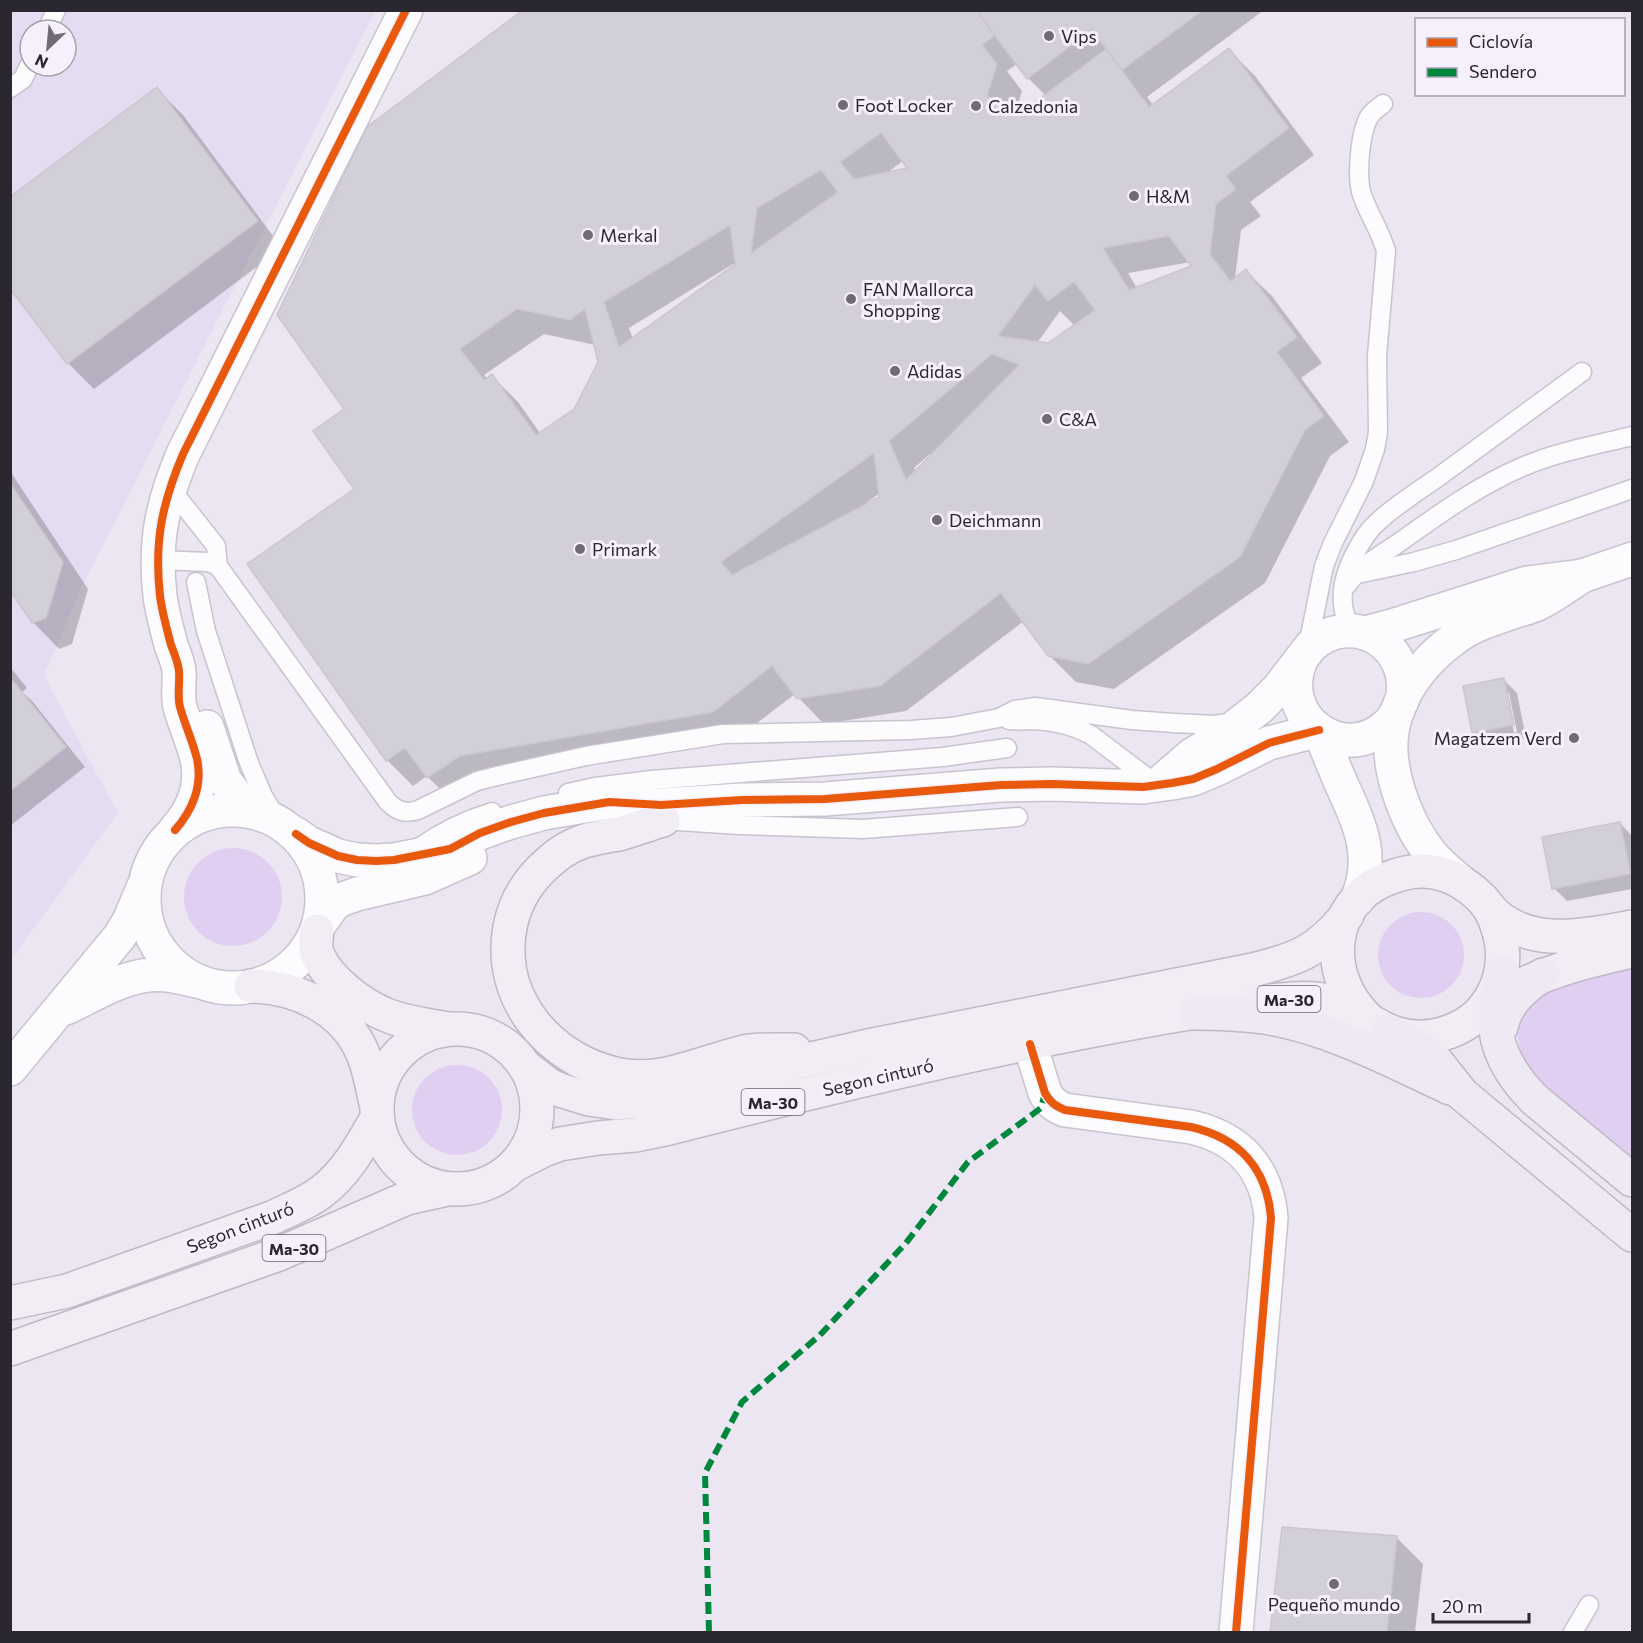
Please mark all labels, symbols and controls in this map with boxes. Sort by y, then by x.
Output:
north arrow [18,18,78,78]
legend [1415,18,1625,96]
place label: Vips [1061,25,1097,47]
marker: Vips [1042,29,1056,43]
text: Ciclovía [1469,30,1533,52]
text: N [32,51,51,73]
text: Sendero [1469,60,1537,82]
place label: Foot Locker [855,94,953,116]
place label: Calzedonia [988,95,1078,117]
marker: Foot Locker [836,98,850,112]
marker: Calzedonia [969,99,983,113]
place label: H&M [1146,185,1190,207]
marker: H&M [1127,189,1141,203]
place label: Merkal [600,224,658,246]
marker: Merkal [581,228,595,242]
place label: FAN Mallorca Shopping [863,278,974,321]
marker: FAN Mallorca Shopping [844,292,858,306]
place label: Adidas [907,360,962,382]
marker: Adidas [888,364,902,378]
place label: C&A [1059,408,1097,430]
marker: C&A [1040,412,1054,426]
place label: Deichmann [949,509,1041,531]
marker: Deichmann [930,513,944,527]
place label: Primark [592,538,657,560]
marker: Primark [573,542,587,556]
place label: Magatzem Verd [1434,727,1562,749]
marker: Magatzem Verd [1567,731,1581,745]
road number: Ma-30 [1258,986,1320,1012]
street label: Segon cinturó [820,1054,936,1100]
road number: Ma-30 [742,1089,804,1115]
street label: Segon cinturó [183,1196,297,1258]
road number: Ma-30 [262,1235,326,1261]
marker: Pequeño mundo [1327,1577,1341,1591]
scale bar [1433,1586,1529,1624]
place label: Pequeño mundo [1268,1593,1400,1615]
text: 20 m [1442,1595,1483,1617]

